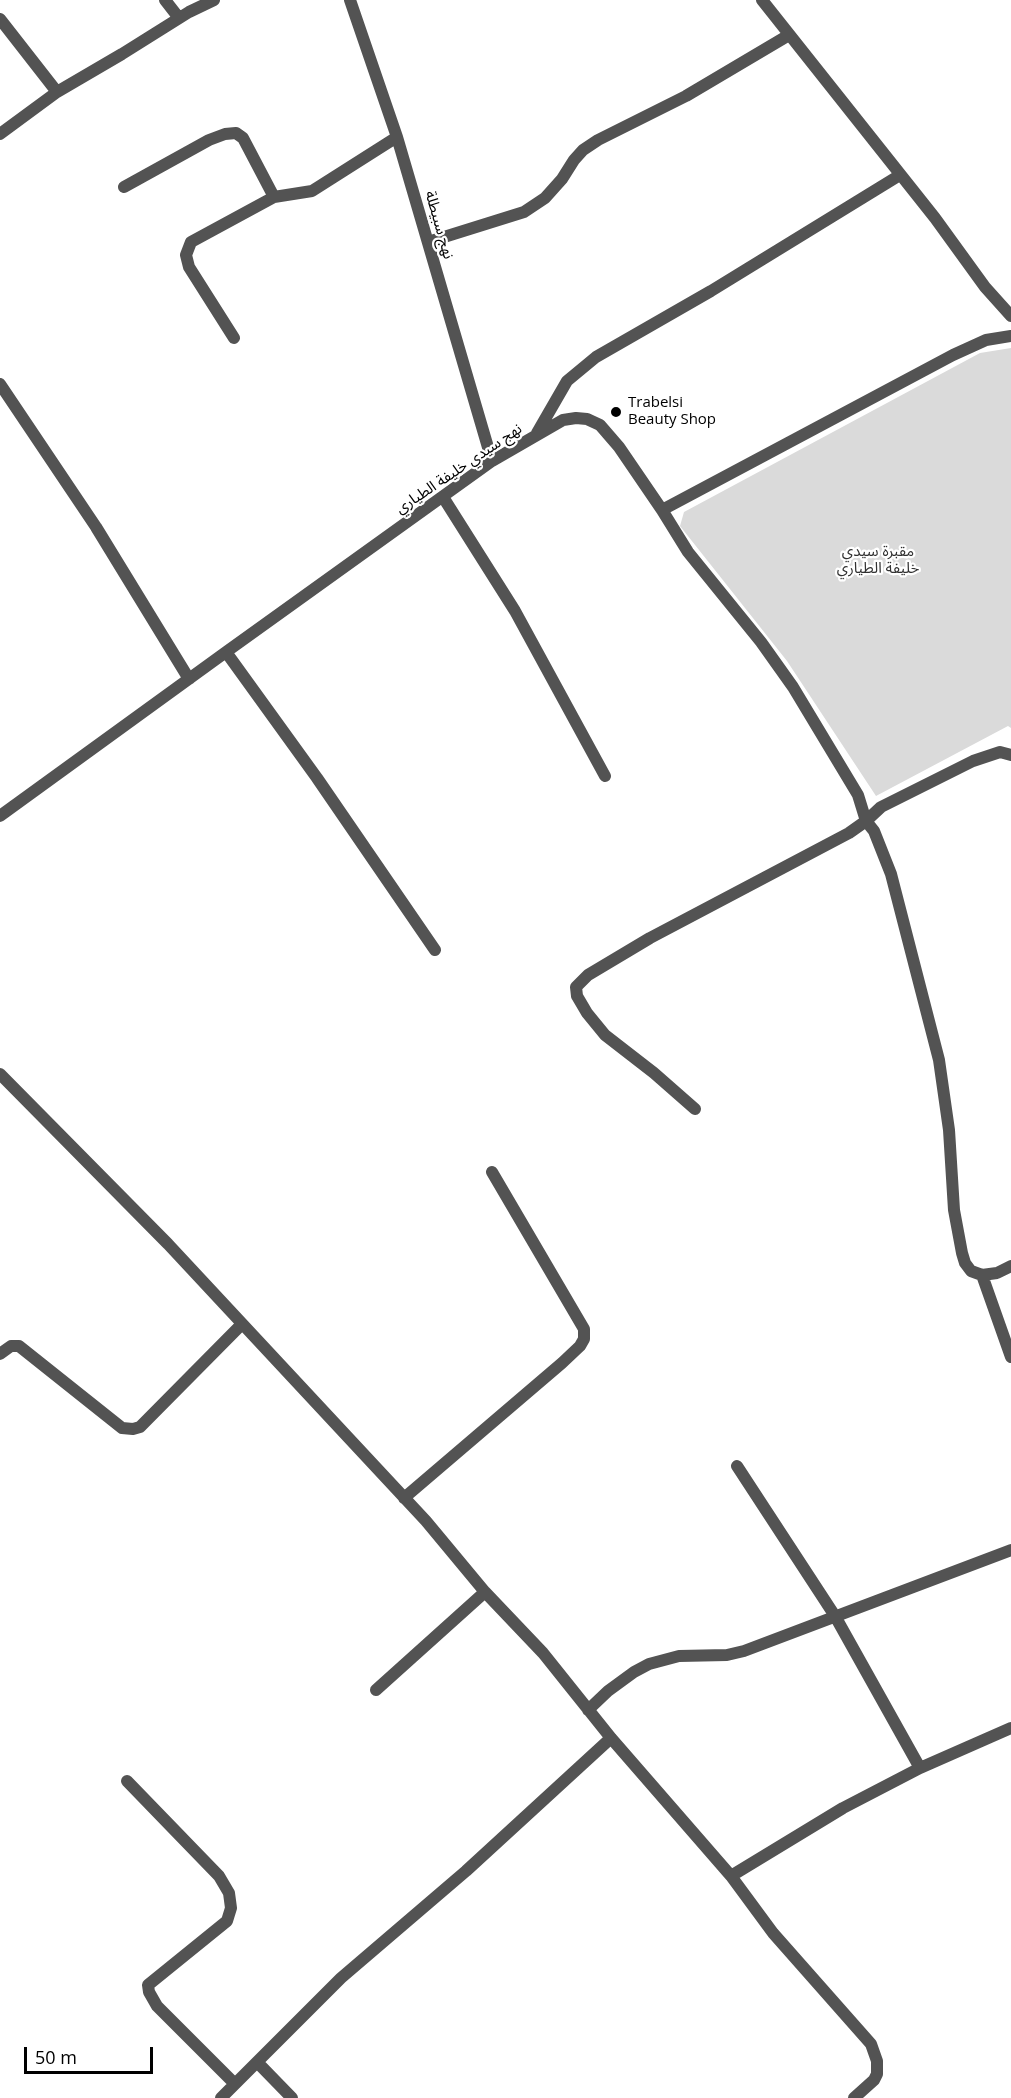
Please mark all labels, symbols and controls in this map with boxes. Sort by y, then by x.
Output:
street label: نهج سبيطلة [421,189,457,261]
place label: Trabelsi Beauty Shop [628,394,716,429]
marker: Trabelsi Beauty Shop [609,405,623,419]
street label: نهج سيدي خليفة الطياري [392,420,526,518]
park label: مقبرة سيدي خليفة الطياري [837,543,919,578]
scale bar [27,2035,156,2073]
text: 50 m [35,2045,77,2069]

